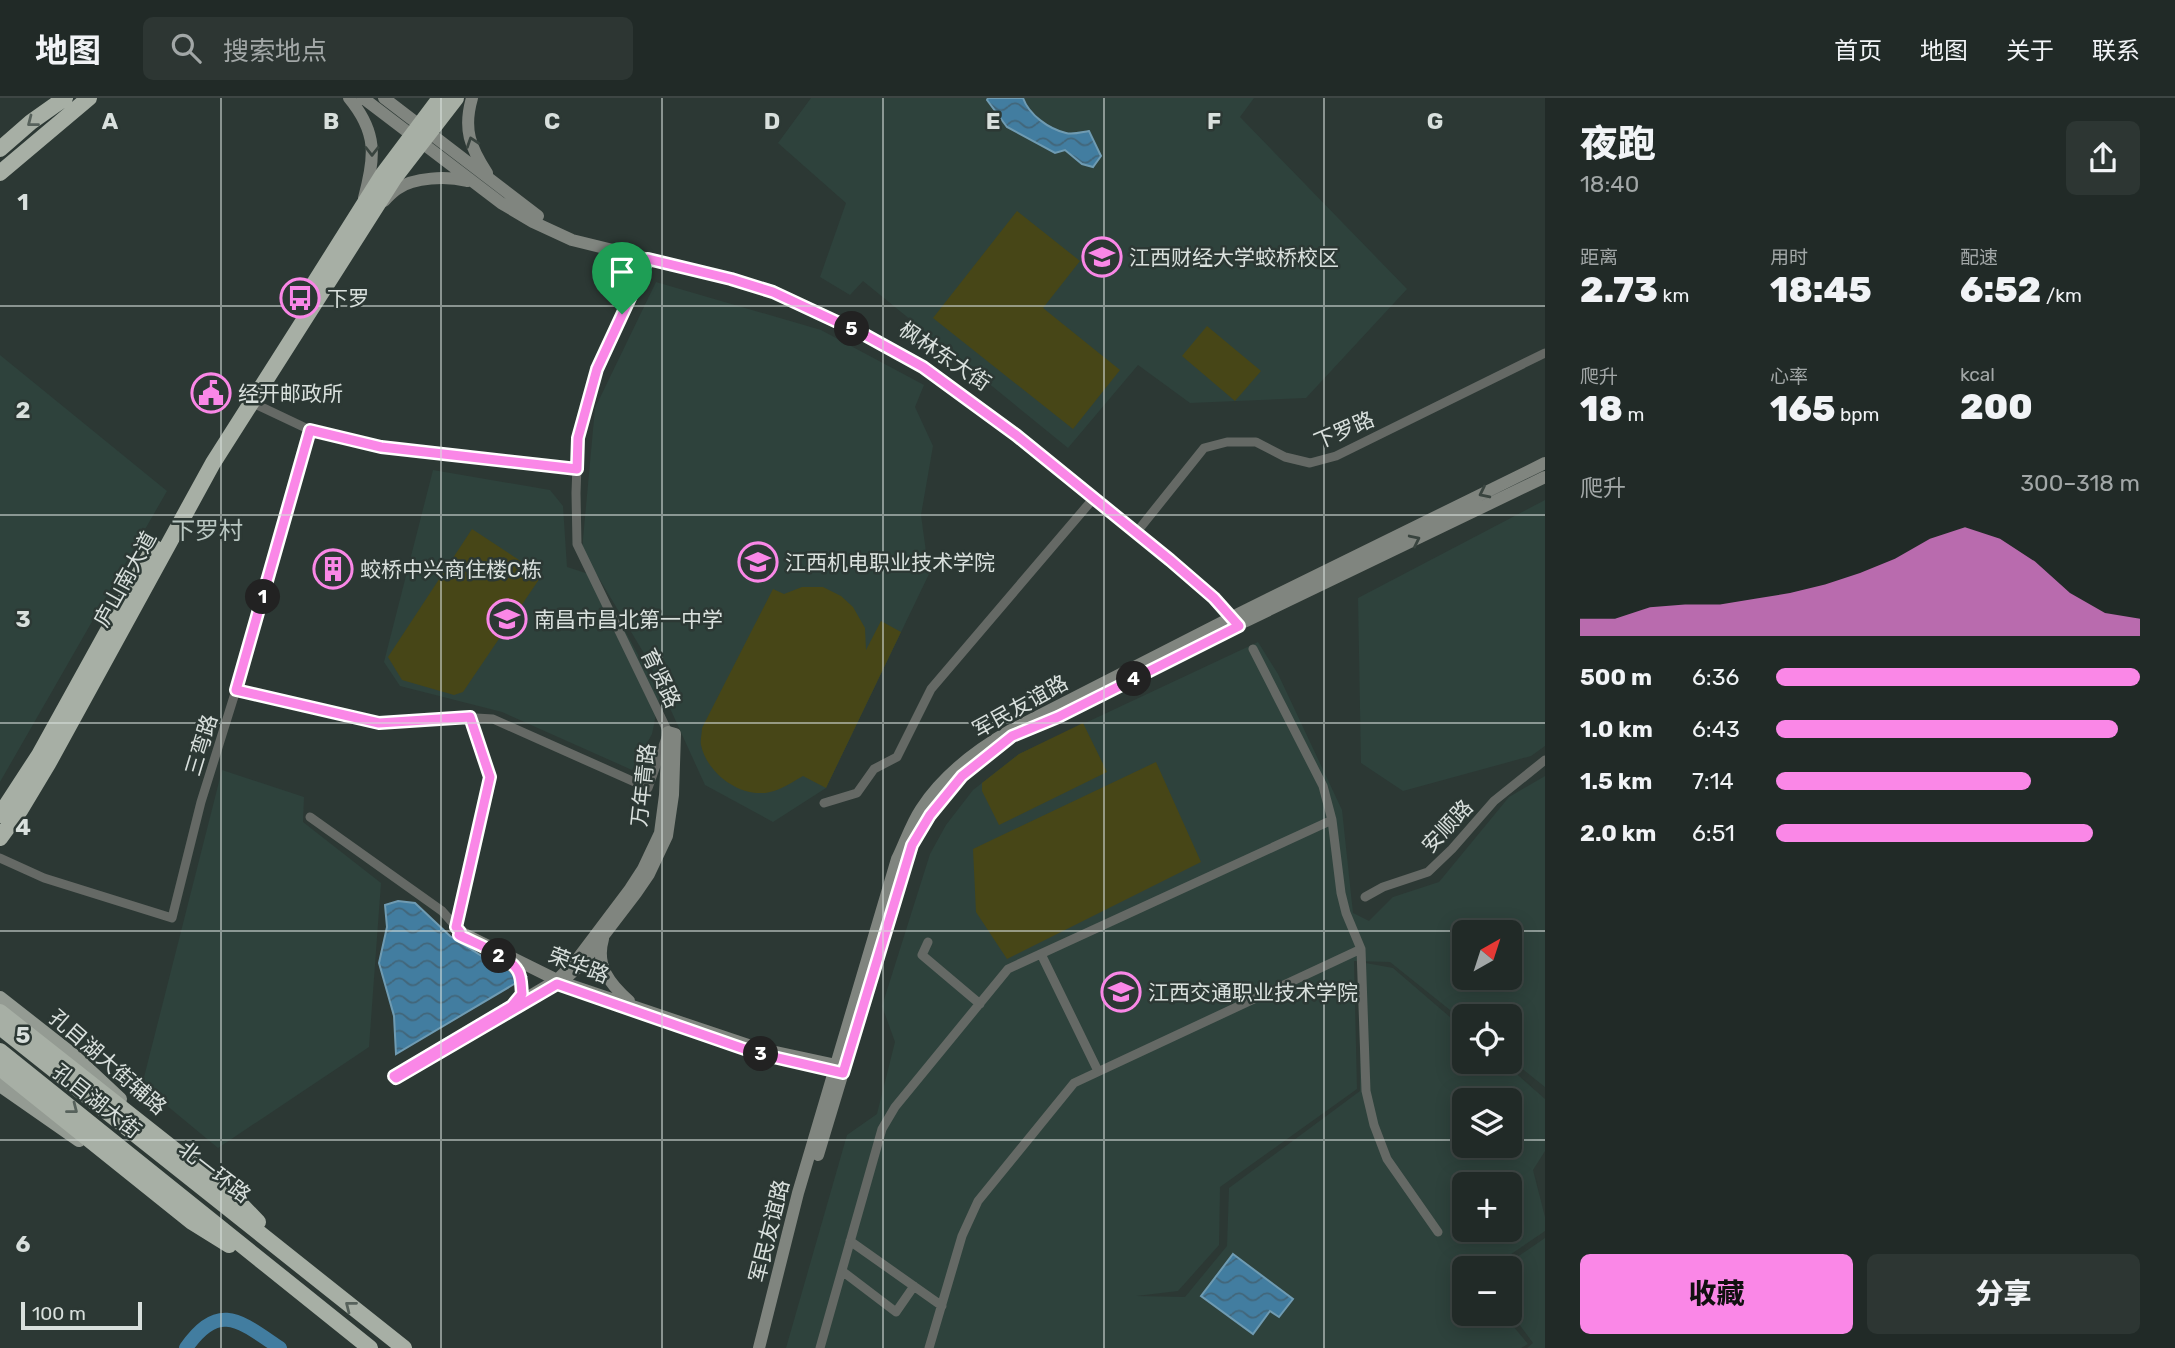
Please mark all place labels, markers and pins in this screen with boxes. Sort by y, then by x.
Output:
school or university icon: 江西财经大学蛟桥校区 [1081,236,1123,278]
pin [592,242,652,314]
place label: 江西财经大学蛟桥校区 [1129,245,1339,270]
bus stop icon: 下罗 [279,277,321,319]
place label: 下罗 [327,286,369,311]
pin: 5 [834,312,870,346]
public building icon: 经开邮政所 [190,372,232,414]
place label: 经开邮政所 [238,381,343,406]
school or university icon: 江西机电职业技术学院 [737,541,779,583]
building icon: 蛟桥中兴商住楼C栋 [312,548,354,590]
place label: 江西机电职业技术学院 [785,550,995,575]
place label: 蛟桥中兴商住楼C栋 [360,557,542,582]
pin: 1 [246,580,280,614]
school or university icon: 南昌市昌北第一中学 [486,598,528,640]
place label: 南昌市昌北第一中学 [534,607,723,632]
pin: 4 [1116,662,1152,696]
pin: 2 [482,938,516,974]
school or university icon: 江西交通职业技术学院 [1100,971,1142,1013]
place label: 江西交通职业技术学院 [1148,980,1358,1005]
pin: 3 [744,1037,778,1072]

